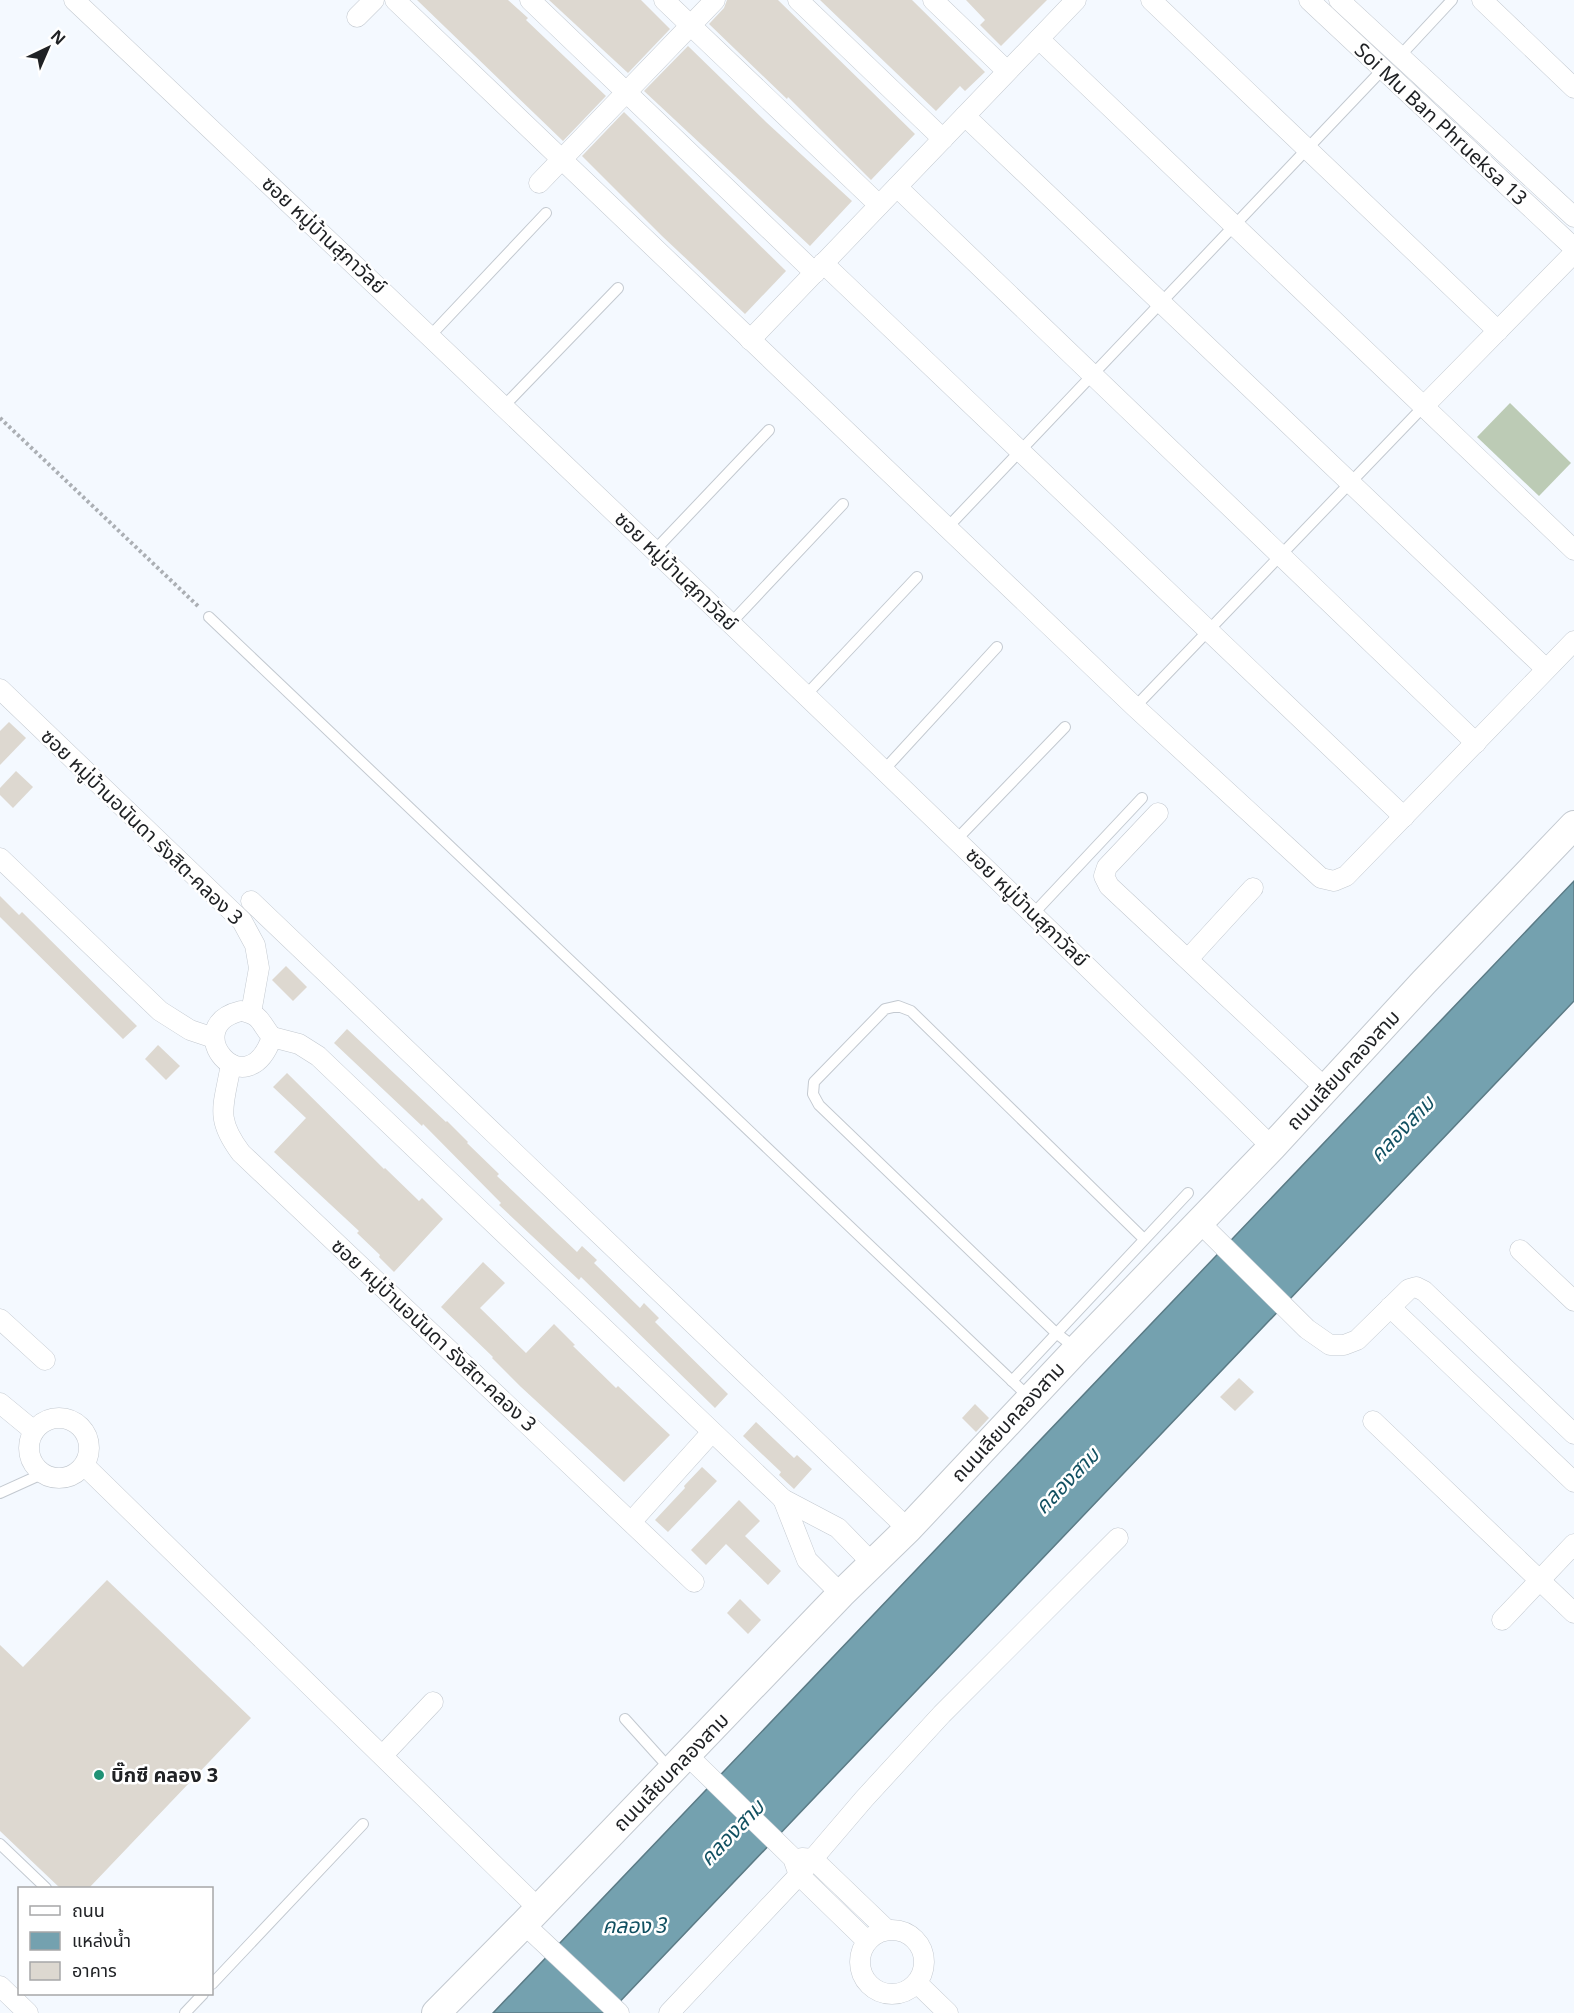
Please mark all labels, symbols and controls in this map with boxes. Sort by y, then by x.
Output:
north arrow [18,18,78,78]
text: N [46,25,71,50]
street label: Soi Mu Ban Phrueksa 13 [1349,36,1533,211]
street label: ซอย หมู่บ้านสุภาวัลย์ [256,170,393,299]
street label: ซอย หมู่บ้านสุภาวัลย์ [609,505,744,636]
street label: ซอย หมู่บ้านอนันดา รังสิต-คลอง 3 [35,723,249,931]
street label: ซอย หมู่บ้านสุภาวัลย์ [960,841,1095,972]
street label: ถนนเลียบคลองสาม [1281,1005,1405,1135]
water label: คลองสาม [1365,1091,1439,1167]
street label: ซอย หมู่บ้านอนันดา รังสิต-คลอง 3 [326,1232,543,1437]
street label: ถนนเลียบคลองสาม [946,1357,1070,1487]
water label: คลองสาม [1030,1443,1104,1519]
street label: ถนนเลียบคลองสาม [608,1708,734,1836]
place label: บิ๊กซี คลอง 3 [111,1761,218,1788]
marker: บิ๊กซี คลอง 3 [92,1768,106,1782]
water label: คลองสาม [695,1795,769,1871]
legend [18,1887,213,1995]
text: ถนน [72,1898,105,1922]
water label: คลอง 3 [602,1911,668,1939]
text: แหล่งน้ำ [72,1928,131,1952]
text: อาคาร [72,1958,117,1982]

